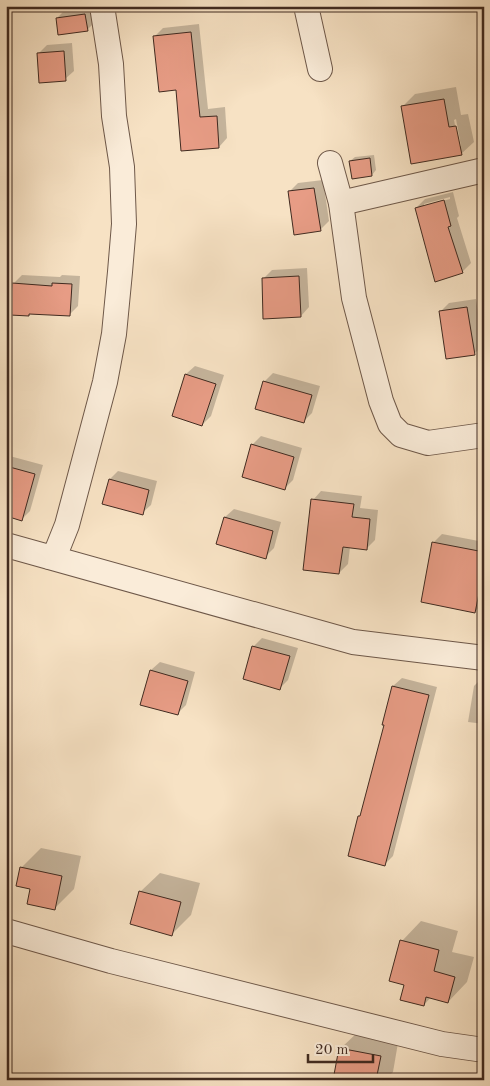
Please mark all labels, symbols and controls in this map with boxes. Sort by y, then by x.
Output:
scale bar [308,1031,372,1063]
text: 20 m [315,1043,349,1058]

